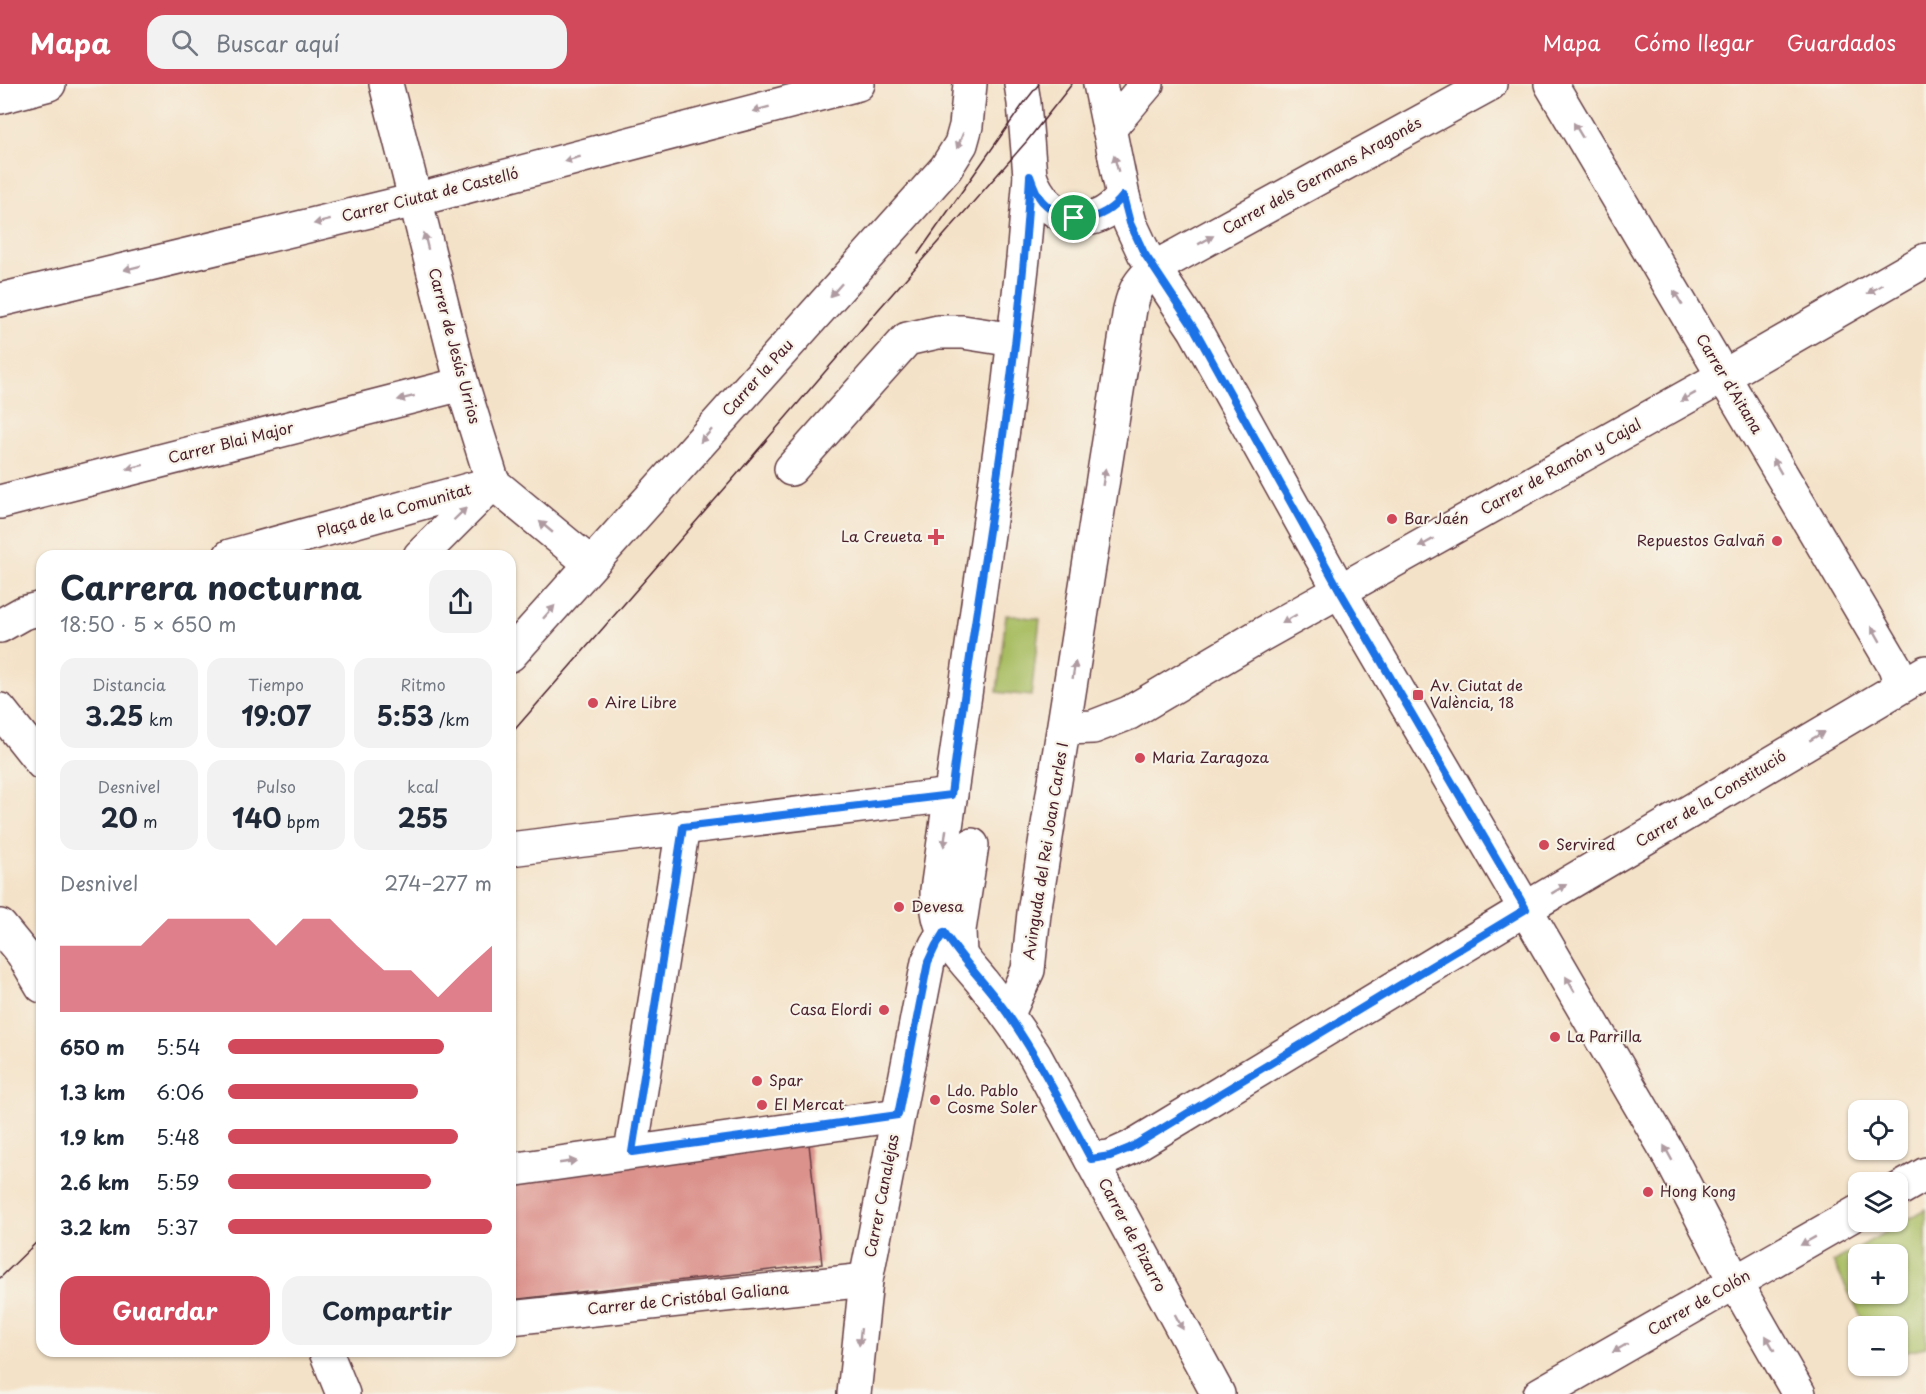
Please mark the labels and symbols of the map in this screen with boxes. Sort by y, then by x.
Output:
one-way arrow [751,105,770,115]
street label: Carrer dels Germans Aragonés [1217,110,1425,239]
one-way arrow [1573,122,1584,138]
one-way arrow [955,133,965,151]
one-way arrow [1110,153,1120,172]
one-way arrow [563,154,581,164]
street label: Carrer Ciutat de Castelló [339,160,520,227]
pin [1048,192,1099,243]
one-way arrow [313,218,331,228]
one-way arrow [420,232,430,250]
one-way arrow [1198,234,1214,245]
one-way arrow [123,263,142,273]
street label: Carrer de Jesús Urrios [424,265,487,426]
one-way arrow [829,283,843,298]
one-way arrow [1867,284,1883,295]
one-way arrow [1672,290,1683,306]
street label: Carrer d'Aitana [1691,329,1770,438]
street label: Carrer la Pau [716,333,798,421]
one-way arrow [1679,392,1696,402]
one-way arrow [396,394,415,404]
street label: Carrer de Ramón y Cajal [1476,412,1645,520]
street label: Carrer Blai Major [165,415,297,468]
one-way arrow [700,428,713,443]
one-way arrow [1771,458,1782,474]
one-way arrow [126,463,144,473]
one-way arrow [1100,468,1109,487]
street label: Plaça de la Comunitat [314,477,473,543]
place label: Bar Jaén [1404,506,1469,529]
one-way arrow [453,508,467,522]
marker: Bar Jaén [1385,512,1399,526]
one-way arrow [538,521,554,534]
place label: La Creueta [841,524,923,547]
marker: La Creueta [927,528,945,546]
place label: Repuestos Galvañ [1637,528,1765,551]
marker: Repuestos Galvañ [1770,534,1784,548]
one-way arrow [1417,537,1434,547]
one-way arrow [542,605,555,620]
one-way arrow [1281,614,1297,625]
one-way arrow [1870,626,1881,642]
one-way arrow [1070,660,1079,679]
place label: Av. Ciutat de València, 18 [1430,673,1523,713]
marker: Av. Ciutat de València, 18 [1411,688,1425,702]
place label: Aire Libre [605,690,677,713]
marker: Aire Libre [586,696,600,710]
one-way arrow [1809,731,1826,741]
street label: Avinguda del Rei Joan Carles I [1016,740,1073,961]
street label: Carrer de la Constitució [1630,743,1790,852]
place label: Maria Zaragoza [1152,745,1269,768]
marker: Maria Zaragoza [1133,751,1147,765]
one-way arrow [940,829,949,848]
place label: Servired [1556,832,1615,855]
marker: Servired [1537,838,1551,852]
one-way arrow [1551,884,1568,894]
place label: Devesa [911,894,964,917]
marker: Devesa [892,900,906,914]
one-way arrow [1564,976,1575,992]
place label: Casa Elordi [790,997,872,1020]
marker: Casa Elordi [877,1003,891,1017]
place label: La Parrilla [1567,1024,1642,1047]
marker: La Parrilla [1548,1030,1562,1044]
place label: Spar [769,1068,803,1091]
marker: Spar [750,1074,764,1088]
place label: Ldo. Pablo Cosme Soler [947,1078,1038,1118]
place label: El Mercat [774,1092,844,1115]
marker: Ldo. Pablo Cosme Soler [928,1093,942,1107]
marker: El Mercat [755,1098,769,1112]
street label: Carrer Canalejas [857,1132,904,1259]
one-way arrow [1663,1144,1673,1161]
one-way arrow [559,1157,578,1166]
street label: Carrer de Pizarro [1094,1173,1173,1295]
place label: Hong Kong [1660,1179,1736,1202]
marker: Hong Kong [1641,1185,1655,1199]
one-way arrow [1799,1236,1816,1246]
street label: Carrer de Colón [1643,1263,1754,1340]
street label: Carrer de Cristóbal Galiana [586,1275,790,1320]
one-way arrow [1174,1314,1184,1331]
one-way arrow [855,1327,865,1346]
one-way arrow [1765,1334,1775,1351]
one-way arrow [1611,1343,1628,1353]

